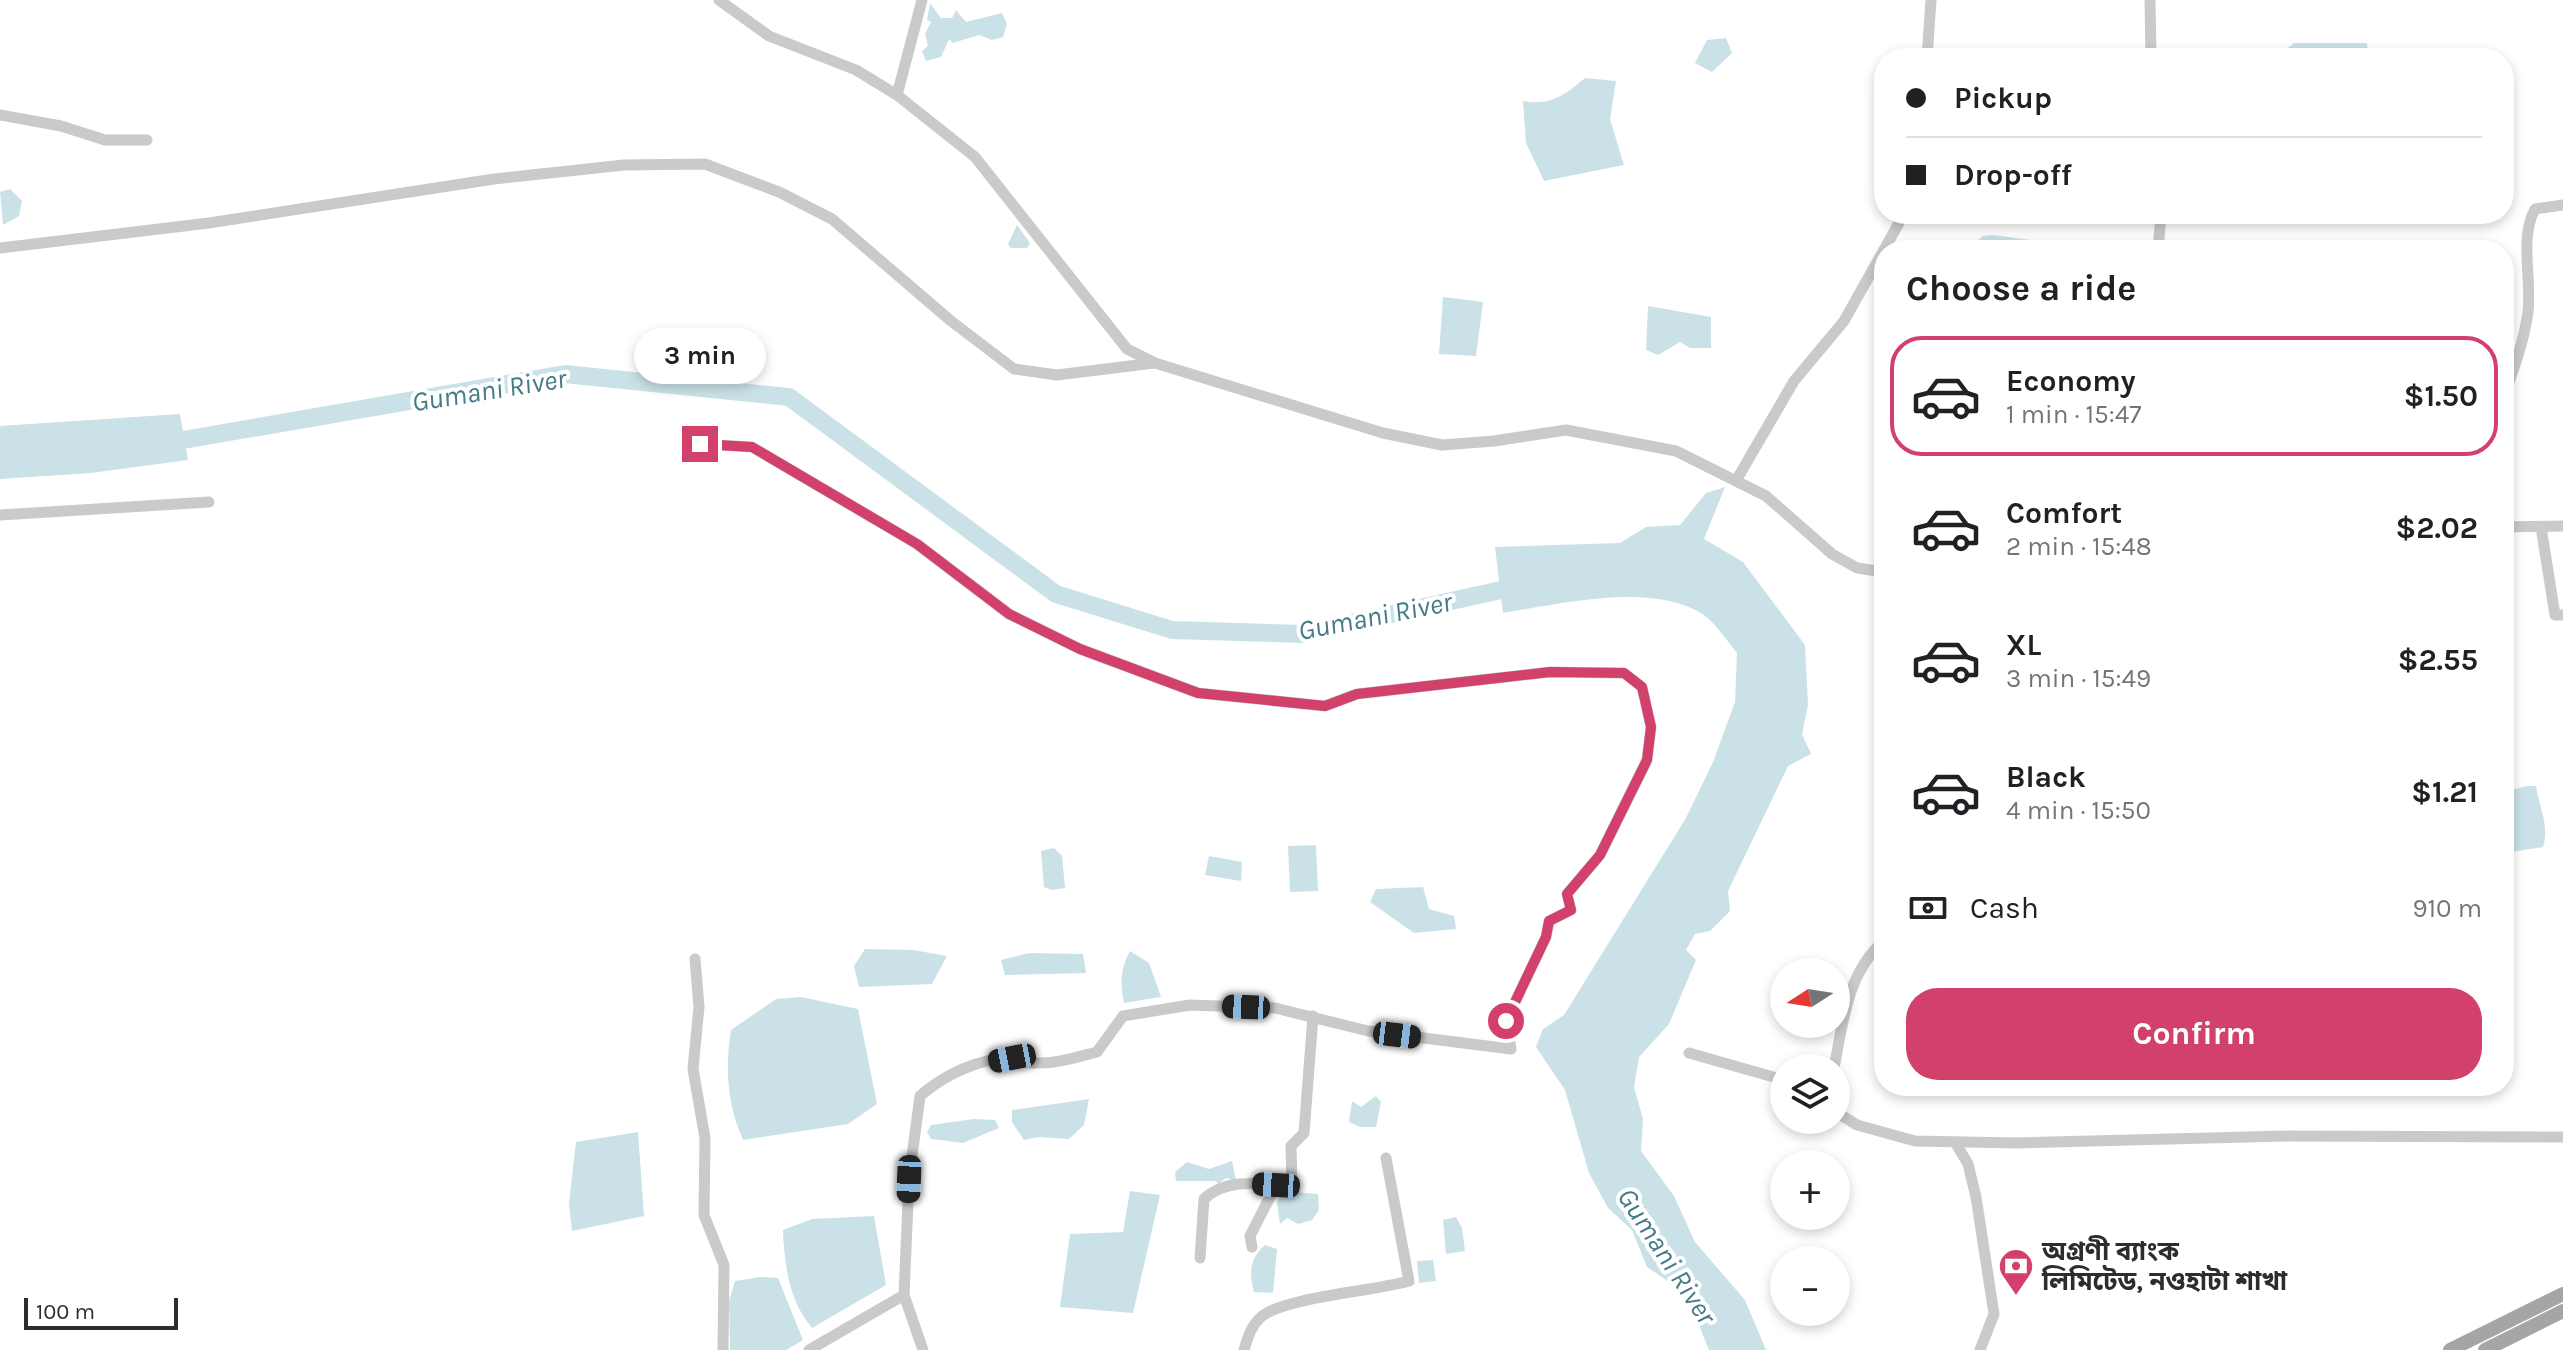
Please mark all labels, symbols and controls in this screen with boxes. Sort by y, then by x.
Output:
text: Pickup [1954,80,2052,116]
text: Drop-off [1954,157,2072,193]
text: Choose a ride [1906,267,2136,309]
callout: 3 min [634,328,766,384]
text: 3 min [664,340,736,371]
icon: car [1910,360,1982,432]
water label: Gumani River [409,361,570,419]
text: Economy [2006,363,2136,399]
text: $1.50 [2404,378,2478,414]
text: 1 min · 15:47 [2006,399,2142,430]
route end [682,426,718,462]
icon: car [1910,492,1982,564]
text: Comfort [2006,495,2122,531]
text: $2.02 [2396,510,2478,546]
text: 2 min · 15:48 [2006,531,2152,562]
water label: Gumani River [1295,585,1456,647]
icon: car [1910,624,1982,696]
text: XL [2006,627,2041,663]
text: $2.55 [2398,642,2478,678]
text: 3 min · 15:49 [2006,663,2151,694]
icon: car [1910,756,1982,828]
text: Black [2006,759,2086,795]
text: $1.21 [2411,774,2478,810]
text: 4 min · 15:50 [2006,795,2151,826]
icon: cash [1906,886,1950,930]
text: Cash [1970,890,2039,926]
text: 910 m [2412,893,2482,924]
north arrow [1770,958,1850,1038]
map controls [1770,958,1850,1326]
button: Confirm [1906,988,2482,1080]
car [1222,994,1270,1020]
route start [1488,1003,1524,1039]
car [1372,1020,1422,1050]
car [986,1042,1038,1074]
button: layers [1770,1054,1850,1134]
button: + [1770,1150,1850,1230]
car [896,1155,922,1203]
car [1251,1172,1301,1198]
water label: Gumani River [1611,1182,1724,1332]
place label: অগ্রণী ব্যাংক লিমিটেড, নওহাটা শাখা [2041,1235,2288,1297]
button: − [1770,1246,1850,1326]
bank icon: অগ্রণী ব্যাংক লিমিটেড, নওহাটা শাখা [1997,1247,2035,1297]
scale bar [24,1294,178,1330]
text: 100 m [36,1299,95,1325]

